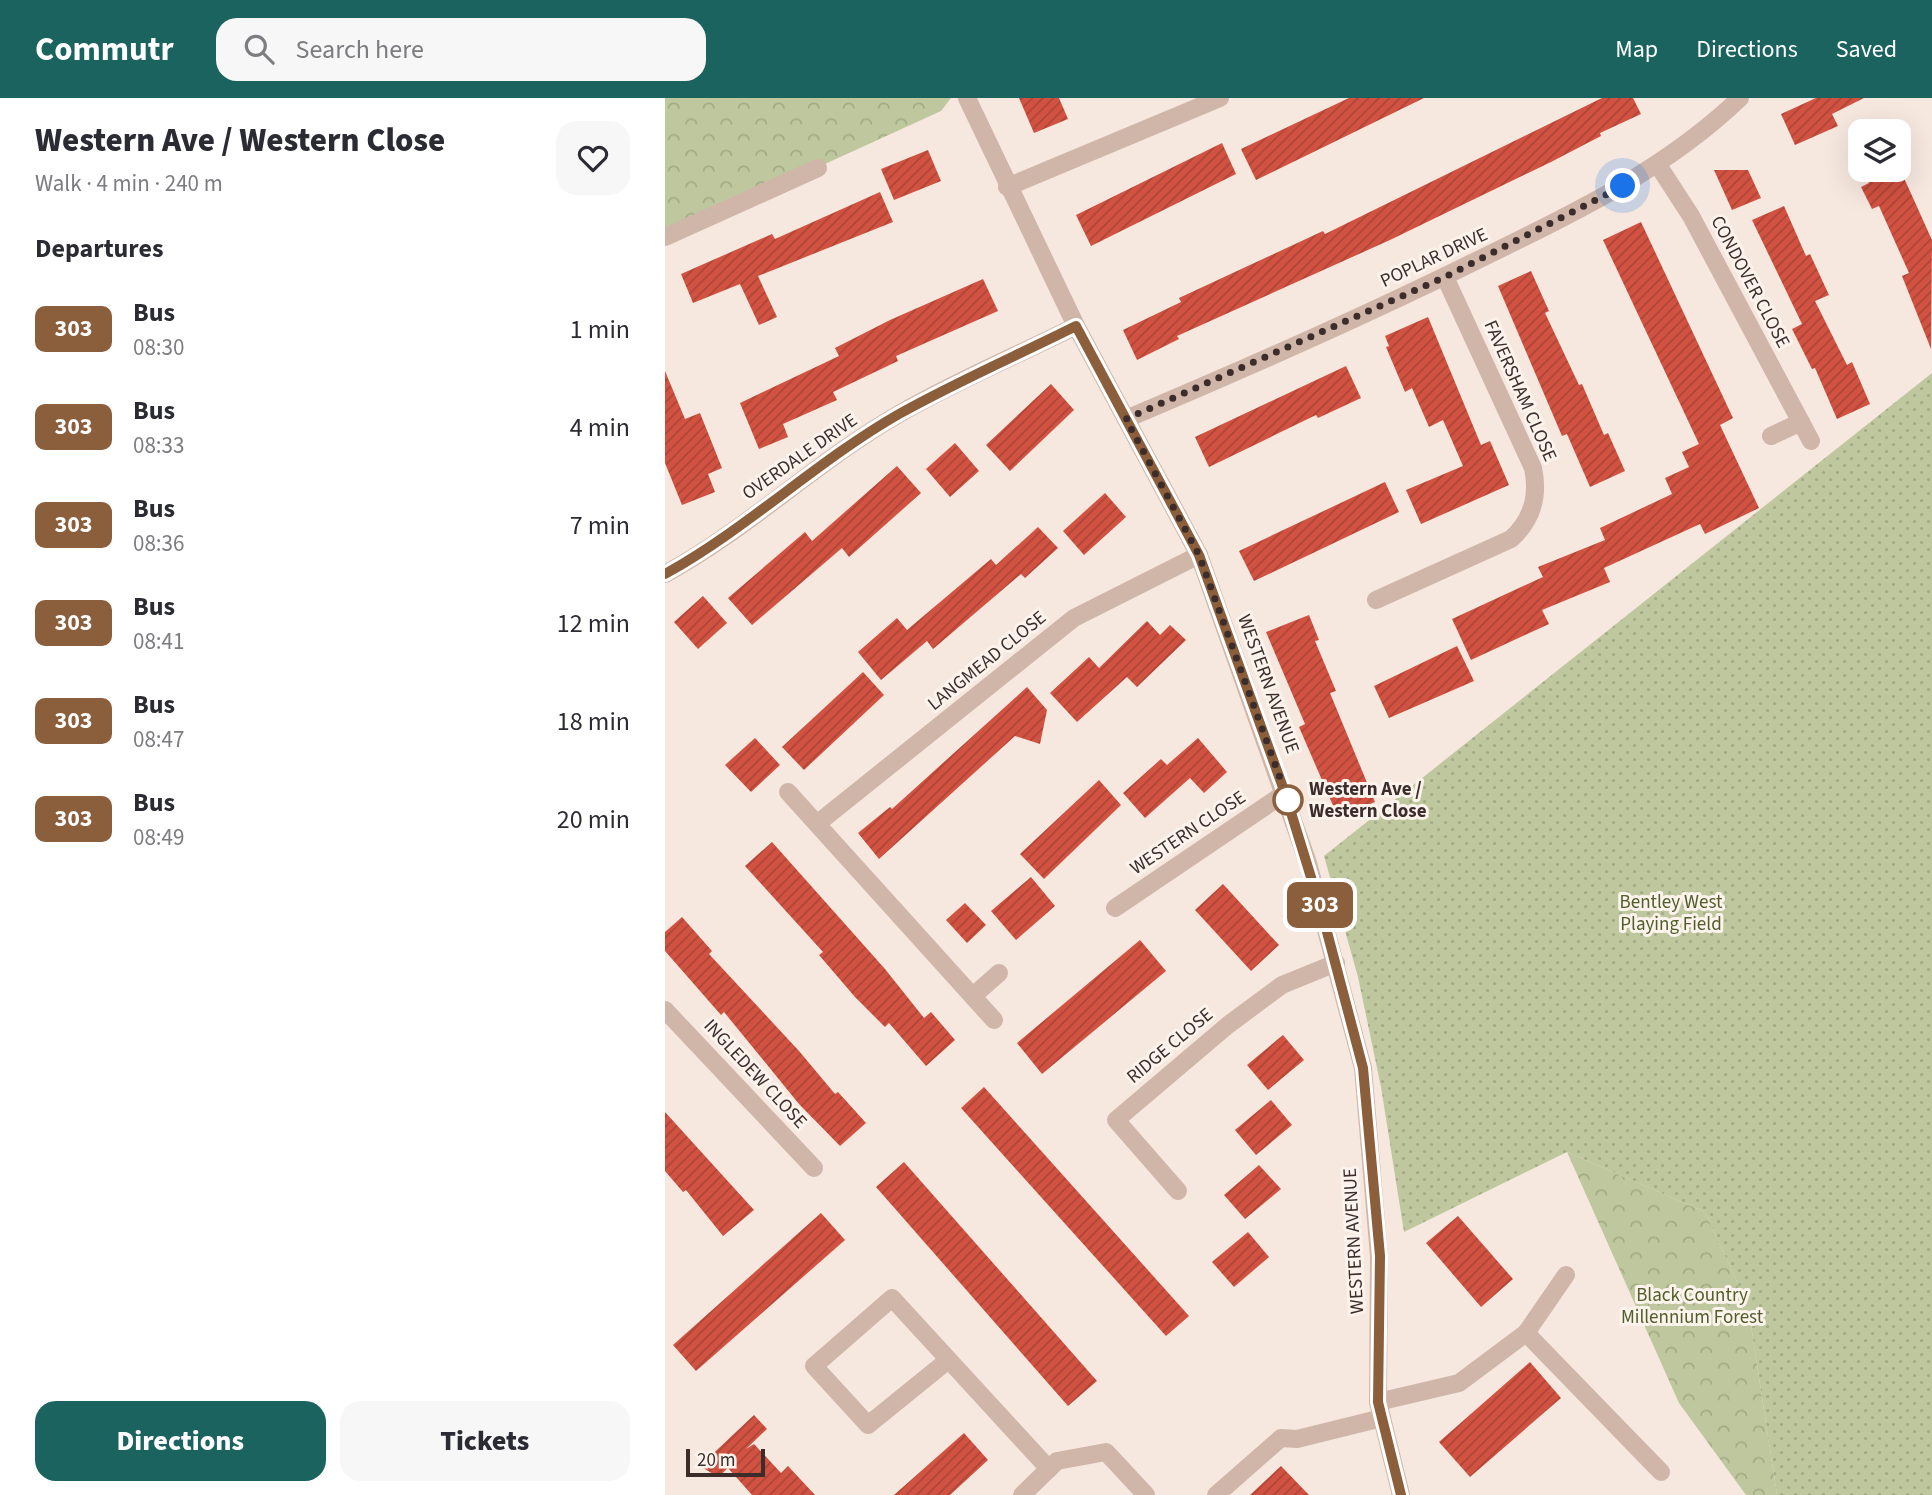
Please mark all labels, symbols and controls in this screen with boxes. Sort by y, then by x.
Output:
search box [216,18,706,81]
text: Commutr [35,26,174,73]
icon: search [240,30,278,68]
text: Search here [296,31,424,68]
text: Map [1615,32,1658,67]
text: Directions [1696,32,1798,67]
text: Saved [1836,32,1897,67]
text: Western Ave / Western Close [35,117,445,164]
map controls [1848,119,1911,182]
button: layers [1848,119,1911,182]
button: heart [556,121,630,195]
text: Walk · 4 min · 240 m [35,167,223,200]
your location [1605,168,1640,203]
street label: CONDOVER CLOSE [1704,211,1796,353]
street label: POPLAR DRIVE [1376,221,1492,295]
text: Departures [35,230,163,267]
text: Bus [133,294,175,331]
text: 303 [54,311,93,346]
text: 1 min [570,311,630,348]
street label: FAVERSHAM CLOSE [1477,316,1563,466]
text: 08:30 [133,331,184,364]
text: Bus [133,392,175,429]
street label: OVERDALE DRIVE [737,407,863,507]
text: 303 [54,409,93,444]
text: 4 min [570,409,630,446]
text: 08:33 [133,429,184,462]
text: Bus [133,490,175,527]
text: 303 [54,507,93,542]
text: 7 min [570,507,630,544]
text: 08:36 [133,527,184,560]
text: Bus [133,588,175,625]
text: 303 [54,605,93,640]
text: 12 min [557,605,630,642]
street label: LANGMEAD CLOSE [922,605,1052,717]
street label: WESTERN AVENUE [1230,611,1306,757]
text: 08:41 [133,625,184,658]
text: Bus [133,686,175,723]
text: 303 [54,703,93,738]
text: 18 min [557,703,630,740]
text: 08:47 [133,723,184,756]
place label: Western Ave / Western Close [1309,776,1427,825]
text: Bus [133,784,175,821]
street label: WESTERN CLOSE [1125,784,1251,882]
marker: Western Ave / Western Close [1273,785,1303,815]
text: 303 [54,801,93,836]
text: 20 min [557,801,630,838]
text: 08:49 [133,821,184,854]
line badge: 303 [1280,882,1360,928]
text: 303 [1301,887,1339,922]
park label: Bentley West Playing Field [1620,889,1723,938]
street label: RIDGE CLOSE [1121,1002,1219,1090]
street label: INGLEDEW CLOSE [697,1013,813,1135]
street label: WESTERN AVENUE [1337,1167,1371,1315]
park label: Black Country Millennium Forest [1621,1282,1764,1331]
button: Directions [35,1401,326,1481]
button: Tickets [340,1401,630,1481]
scale bar [686,1446,765,1478]
text: 20 m [697,1447,735,1474]

